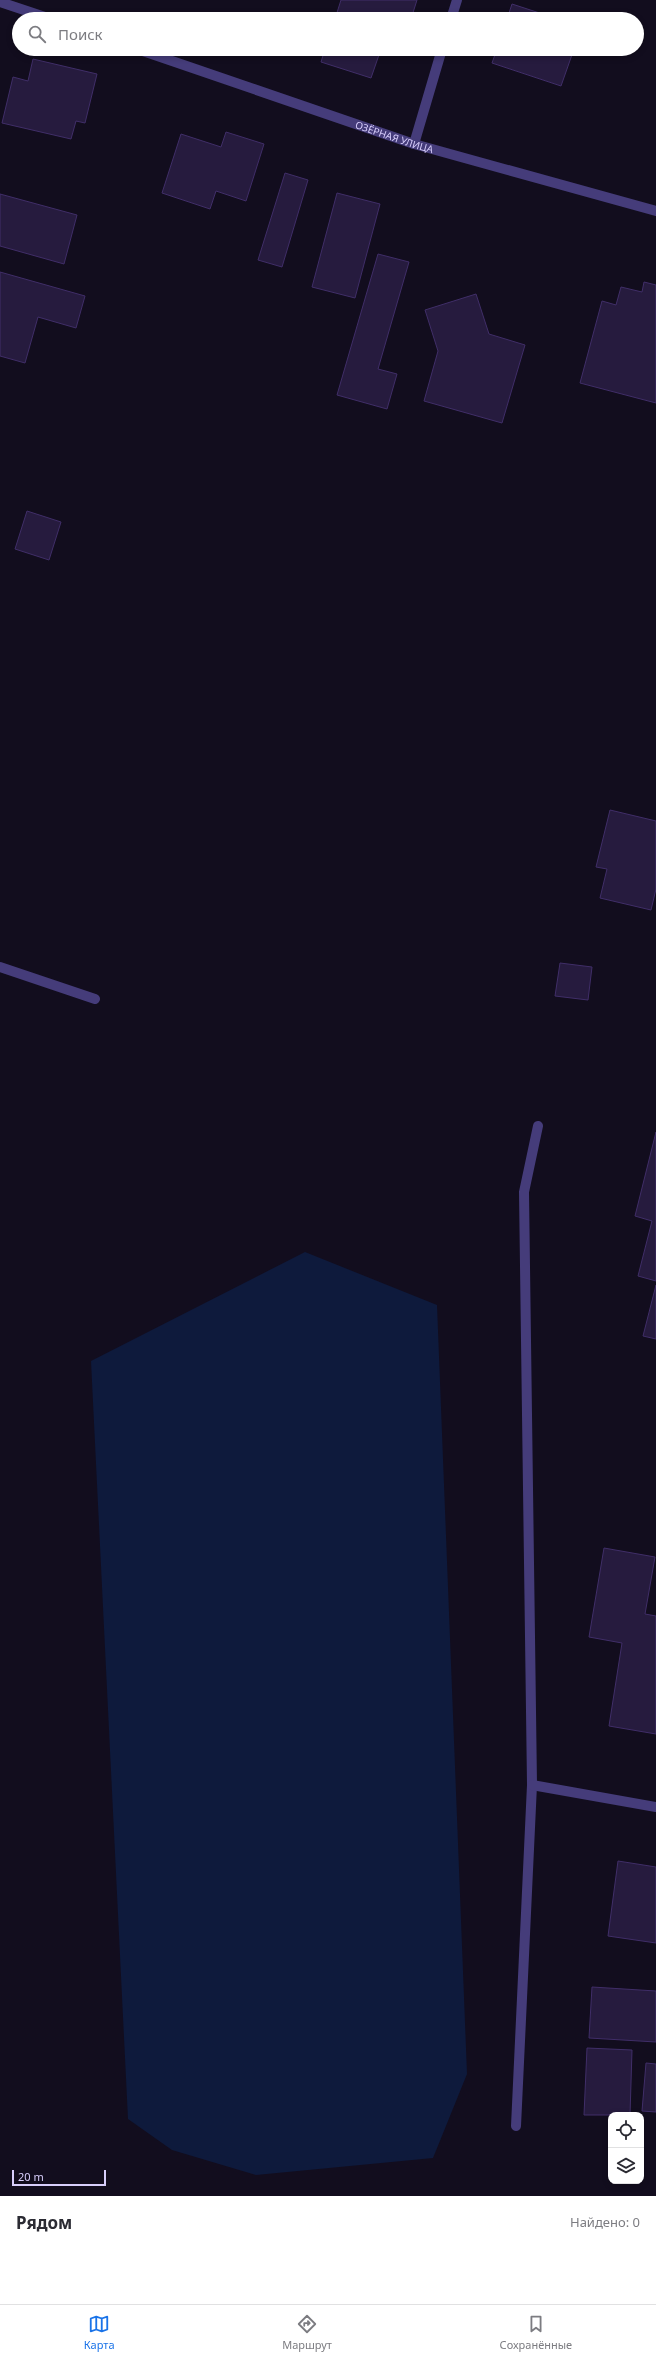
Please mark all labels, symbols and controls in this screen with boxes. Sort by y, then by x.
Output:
search box [12,12,644,56]
icon: search [26,23,48,45]
text: Поиск [58,24,103,44]
street label: ОЗЁРНАЯ УЛИЦА [354,117,436,156]
map controls [608,2112,644,2184]
button: locate [608,2112,644,2148]
button: layers [608,2148,644,2184]
scale bar [12,2168,106,2187]
text: 20 m [18,2169,44,2184]
text: Рядом [16,2211,72,2234]
text: Найдено: 0 [570,2213,640,2231]
tab: Карта [84,2313,115,2352]
tab: Маршрут [282,2313,332,2352]
tab: Сохранённые [500,2313,572,2352]

